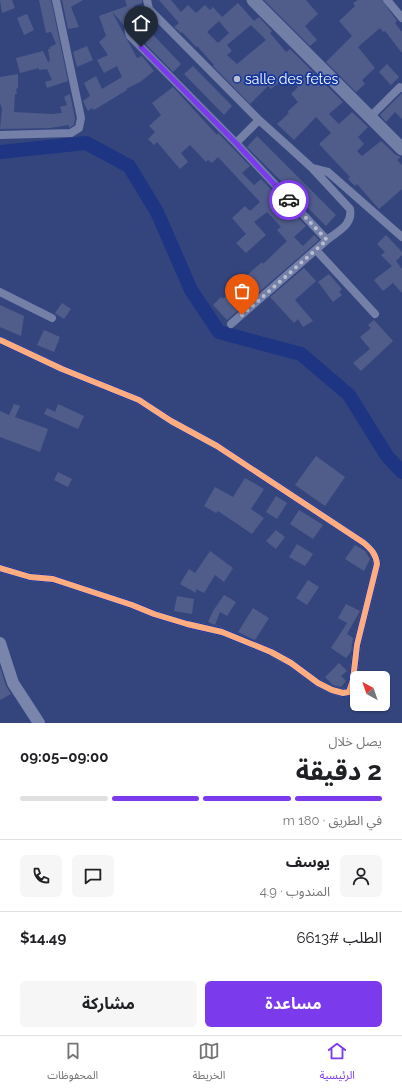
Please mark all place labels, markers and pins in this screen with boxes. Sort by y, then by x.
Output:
pin [124,6,158,47]
place label: salle des fetes [245,71,338,87]
marker: salle des fetes [232,74,242,84]
pin [225,274,259,315]

